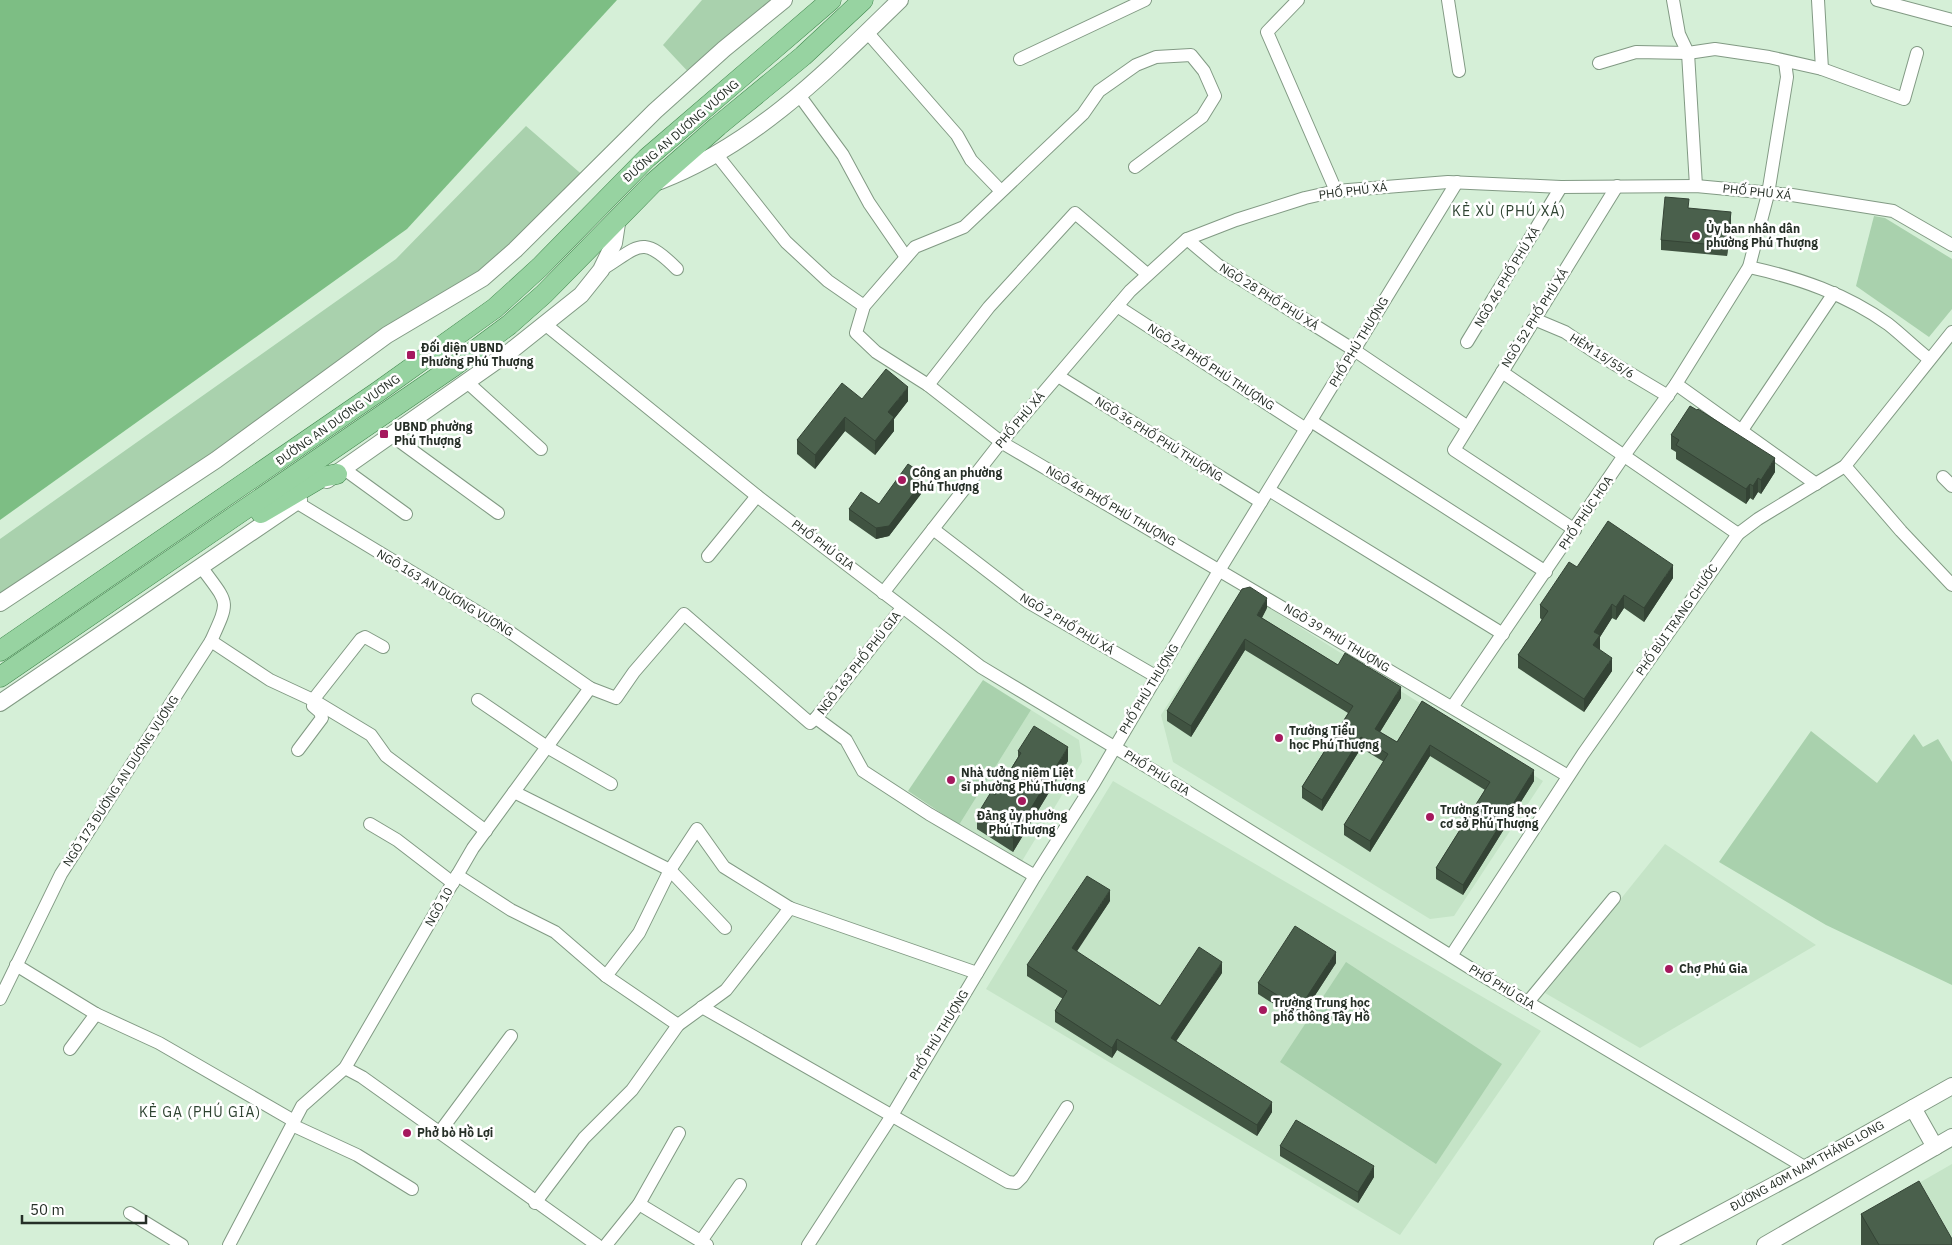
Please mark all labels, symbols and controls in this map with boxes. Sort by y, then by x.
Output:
street label: ĐƯỜNG AN DƯƠNG VƯƠNG [620,76,742,185]
street label: PHỐ PHÚ XÁ [1318,178,1388,202]
street label: PHỐ PHÚ XÁ [1722,179,1793,203]
district label: KẺ XÙ (PHÚ XÁ) [1452,201,1566,220]
place label: Ủy ban nhân dân phường Phú Thượng [1706,219,1818,250]
street label: NGÕ 46 PHỐ PHÚ XÁ [1470,223,1543,330]
marker: Ủy ban nhân dân phường Phú Thượng [1690,230,1702,242]
street label: NGÕ 28 PHỐ PHÚ XÁ [1217,259,1322,333]
street label: NGÕ 52 PHỐ PHÚ XÁ [1497,265,1571,370]
street label: PHỐ PHÚ THƯỢNG [1325,293,1391,390]
street label: NGÕ 24 PHỐ PHÚ THƯỢNG [1145,319,1278,413]
street label: HẺM 15/55/6 [1567,330,1637,381]
place label: Đối diện UBND Phường Phú Thượng [421,339,534,369]
marker: Đối diện UBND Phường Phú Thượng [405,349,417,361]
street label: ĐƯỜNG AN DƯƠNG VƯƠNG [273,371,403,468]
street label: PHỐ PHÚ XÁ [991,388,1048,451]
street label: NGÕ 36 PHỐ PHÚ THƯỢNG [1093,392,1227,484]
place label: UBND phường Phú Thượng [394,419,473,448]
marker: UBND phường Phú Thượng [378,428,390,440]
street label: NGÕ 46 PHỐ PHÚ THƯỢNG [1043,461,1180,549]
place label: Công an phường Phú Thượng [912,465,1003,494]
street label: PHỐ PHÚC HOA [1555,472,1616,552]
marker: Công an phường Phú Thượng [896,474,908,486]
street label: PHỐ PHÚ GIA [789,515,858,573]
street label: NGÕ 163 AN DƯƠNG VƯƠNG [374,546,516,639]
street label: PHỐ BÙI TRANG CHƯỚC [1632,560,1721,678]
street label: NGÕ 2 PHỐ PHÚ XÁ [1017,589,1118,658]
street label: NGÕ 39 PHÚ THƯỢNG [1282,600,1393,675]
street label: NGÕ 163 PHỐ PHÚ GIA [813,607,904,717]
street label: PHỐ PHÚ THƯỢNG [1115,640,1181,737]
street label: NGÕ 173 ĐƯỜNG AN DƯƠNG VƯƠNG [60,692,182,869]
place label: Trường Tiểu học Phú Thượng [1289,721,1379,752]
marker: Trường Tiểu học Phú Thượng [1273,732,1285,744]
street label: PHỐ PHÚ GIA [1122,746,1194,799]
place label: Nhà tưởng niệm Liệt sĩ phường Phú Thượng [961,765,1086,794]
marker: Nhà tưởng niệm Liệt sĩ phường Phú Thượng [945,774,957,786]
marker: Đảng ủy phường Phú Thượng [1016,795,1028,807]
place label: Trường Trung học cơ sở Phú Thượng [1440,802,1539,831]
place label: Đảng ủy phường Phú Thượng [977,808,1068,837]
marker: Trường Trung học cơ sở Phú Thượng [1424,811,1436,823]
street label: NGÕ 10 [421,885,456,929]
street label: PHỐ PHÚ GIA [1466,960,1539,1012]
place label: Chợ Phú Gia [1679,961,1748,976]
marker: Chợ Phú Gia [1663,963,1675,975]
street label: PHỐ PHÚ THƯỢNG [905,986,971,1083]
place label: Trường Trung học phổ thông Tây Hồ [1273,995,1370,1024]
marker: Trường Trung học phổ thông Tây Hồ [1257,1004,1269,1016]
district label: KẺ GẠ (PHÚ GIA) [139,1102,261,1121]
street label: ĐƯỜNG 40M NAM THĂNG LONG [1727,1117,1886,1214]
place label: Phở bò Hồ Lợi [417,1124,493,1140]
marker: Phở bò Hồ Lợi [401,1127,413,1139]
scale bar [22,1192,146,1224]
text: 50 m [30,1200,65,1219]

